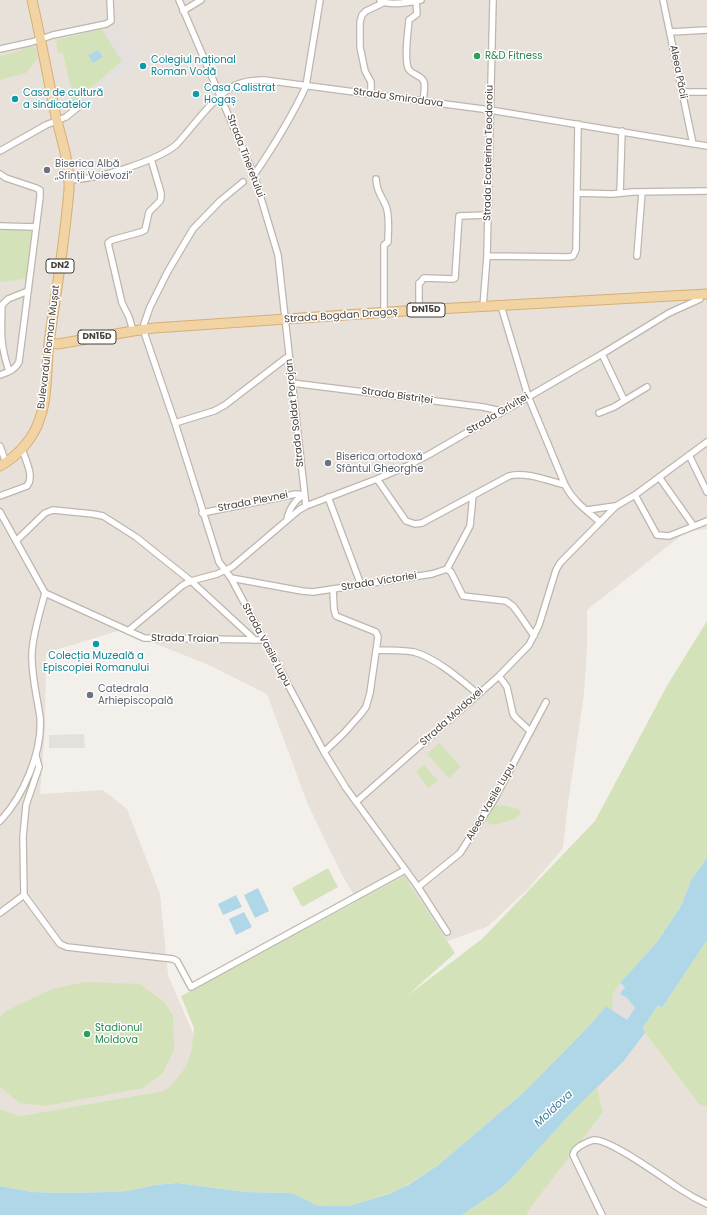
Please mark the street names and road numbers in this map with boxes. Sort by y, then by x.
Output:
street label: Aleea Păcii [667,44,689,100]
street label: Strada Ecaterina Teodoroiu [482,85,496,221]
street label: Strada Smirodava [352,86,444,110]
street label: Strada Tineretului [224,113,266,199]
road number: DN2 [46,259,74,273]
street label: Bulevardul Roman Mușat [35,284,63,410]
road number: DN15D [407,303,445,317]
street label: Strada Bogdan Dragoș [284,306,398,326]
road number: DN15D [78,330,116,344]
street label: Strada Soldat Porojan [283,358,307,468]
street label: Strada Bistriței [360,385,434,407]
street label: Strada Griviței [465,391,531,437]
street label: Strada Plevnei [217,489,289,515]
street label: Strada Victoriei [340,570,418,594]
street label: Strada Vasile Lupu [239,601,293,689]
street label: Strada Traian [151,632,219,646]
street label: Strada Moldovei [418,685,486,749]
street label: Aleea Vasile Lupu [464,761,518,843]

